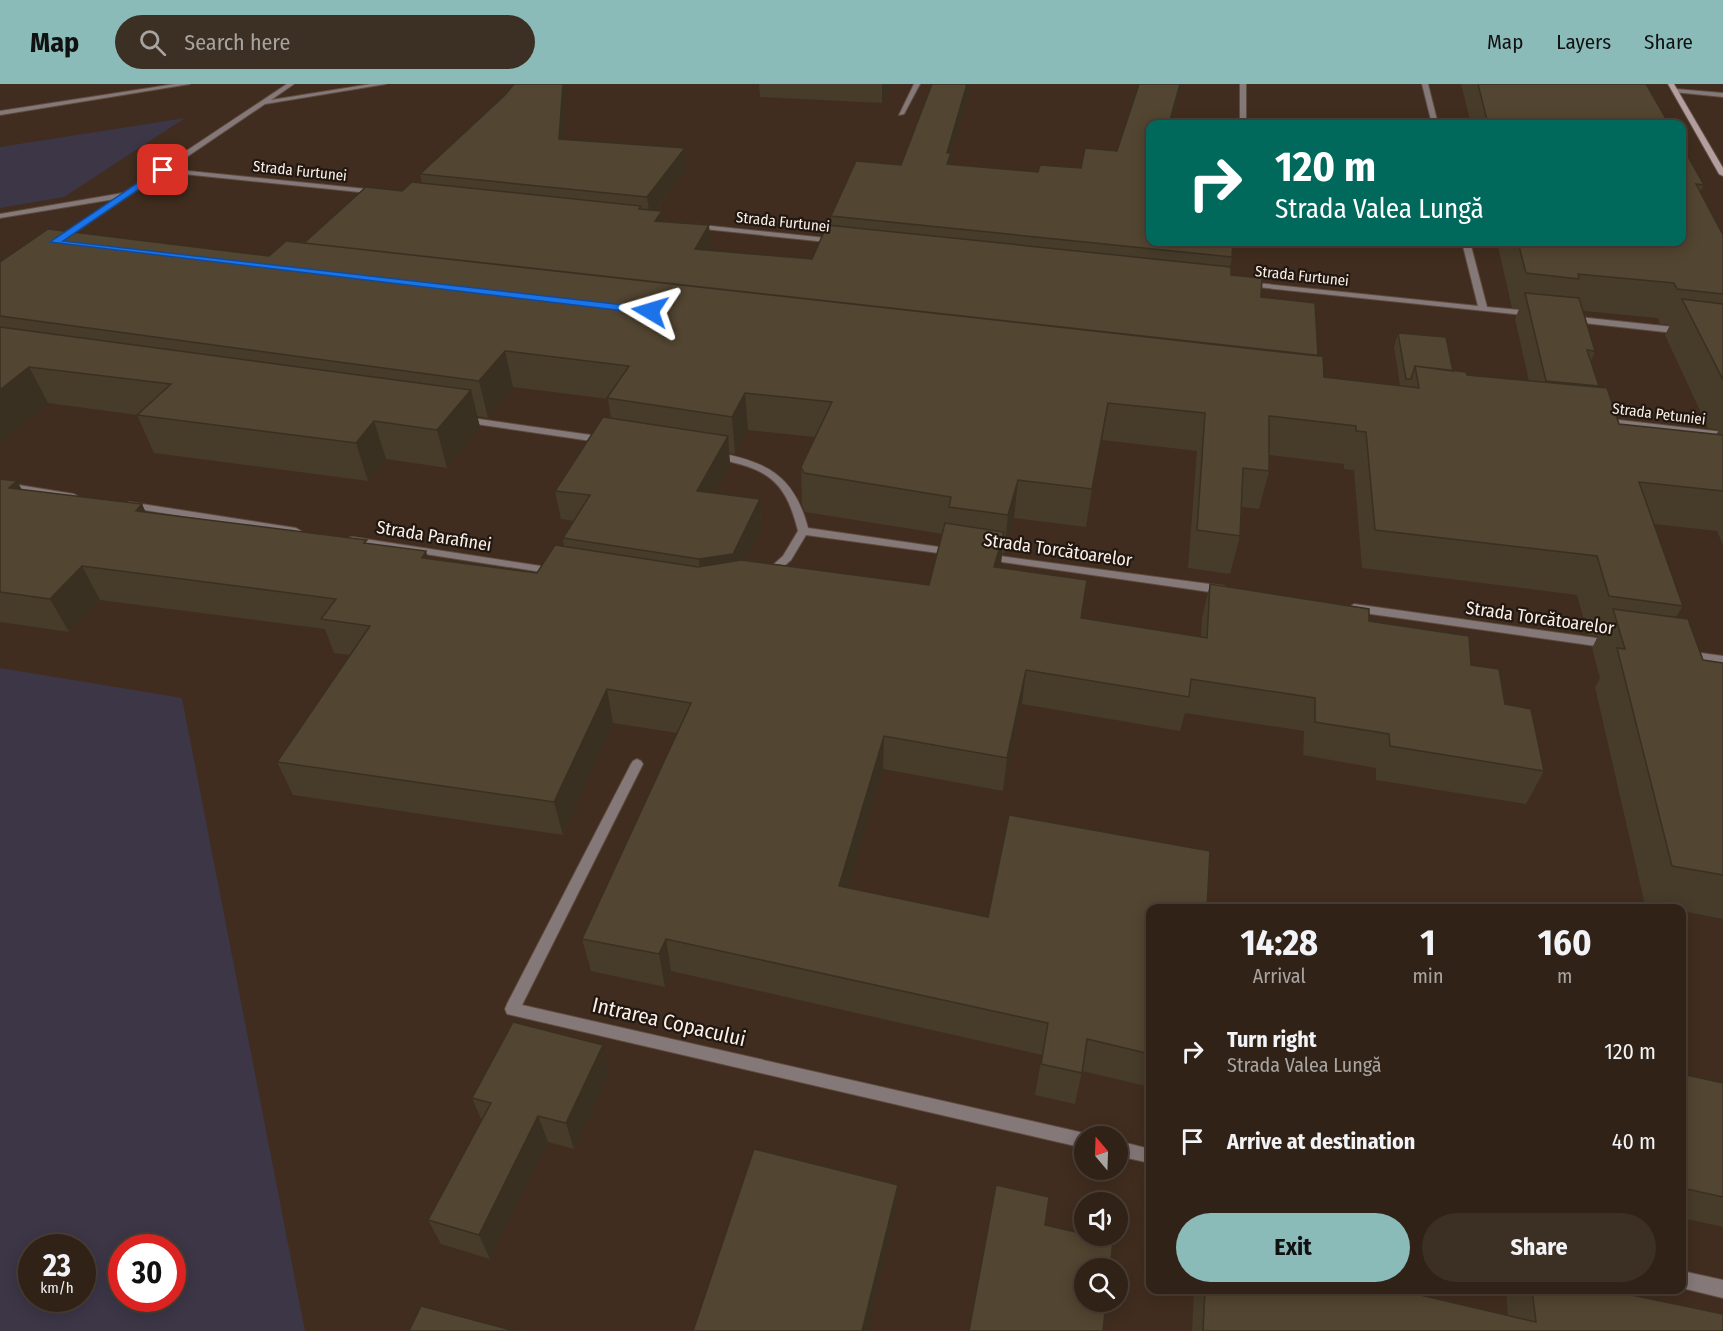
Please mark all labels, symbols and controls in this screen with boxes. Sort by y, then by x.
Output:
search box [115,15,535,69]
text: Map [30,26,79,59]
icon: search [136,26,169,59]
text: Search here [184,29,290,56]
text: Map [1487,29,1523,55]
text: Layers [1556,29,1611,55]
text: Share [1644,29,1693,55]
text: 120 m [1275,142,1376,192]
pin [137,144,188,195]
icon: right [1176,144,1254,222]
icon: arrive [146,153,179,186]
street label: Strada Furtunei [252,157,348,185]
text: Strada Valea Lungă [1275,193,1484,225]
street label: Strada Furtunei [735,208,831,236]
street label: Strada Furtunei [1254,262,1350,290]
position arrow [618,279,682,343]
street label: Strada Petuniei [1611,399,1707,429]
street label: Strada Parafinei [375,516,493,556]
street label: Strada Torcătoarelor [982,529,1134,571]
street label: Strada Torcătoarelor [1464,597,1616,639]
text: 14:28 [1240,921,1318,965]
text: 1 [1420,921,1436,965]
text: 160 [1538,921,1592,965]
text: Arrival [1253,964,1306,988]
text: min [1412,964,1443,988]
text: m [1557,964,1572,988]
street label: Intrarea Copacului [590,992,748,1052]
text: Turn right [1227,1026,1316,1053]
icon: right [1176,1035,1209,1068]
text: 120 m [1604,1038,1656,1065]
text: Strada Valea Lungă [1227,1053,1382,1077]
icon: arrive [1176,1125,1209,1158]
north arrow [1074,1126,1128,1180]
map controls [1074,1126,1128,1312]
text: Arrive at destination [1227,1128,1415,1155]
text: 40 m [1612,1128,1656,1155]
button: sound [1074,1192,1128,1246]
button: Exit [1176,1213,1410,1282]
button: Share [1422,1213,1656,1282]
speed limit sign: 30 [108,1234,186,1312]
text: 23 [43,1248,71,1284]
button: search [1074,1258,1128,1312]
text: km/h [40,1279,74,1297]

